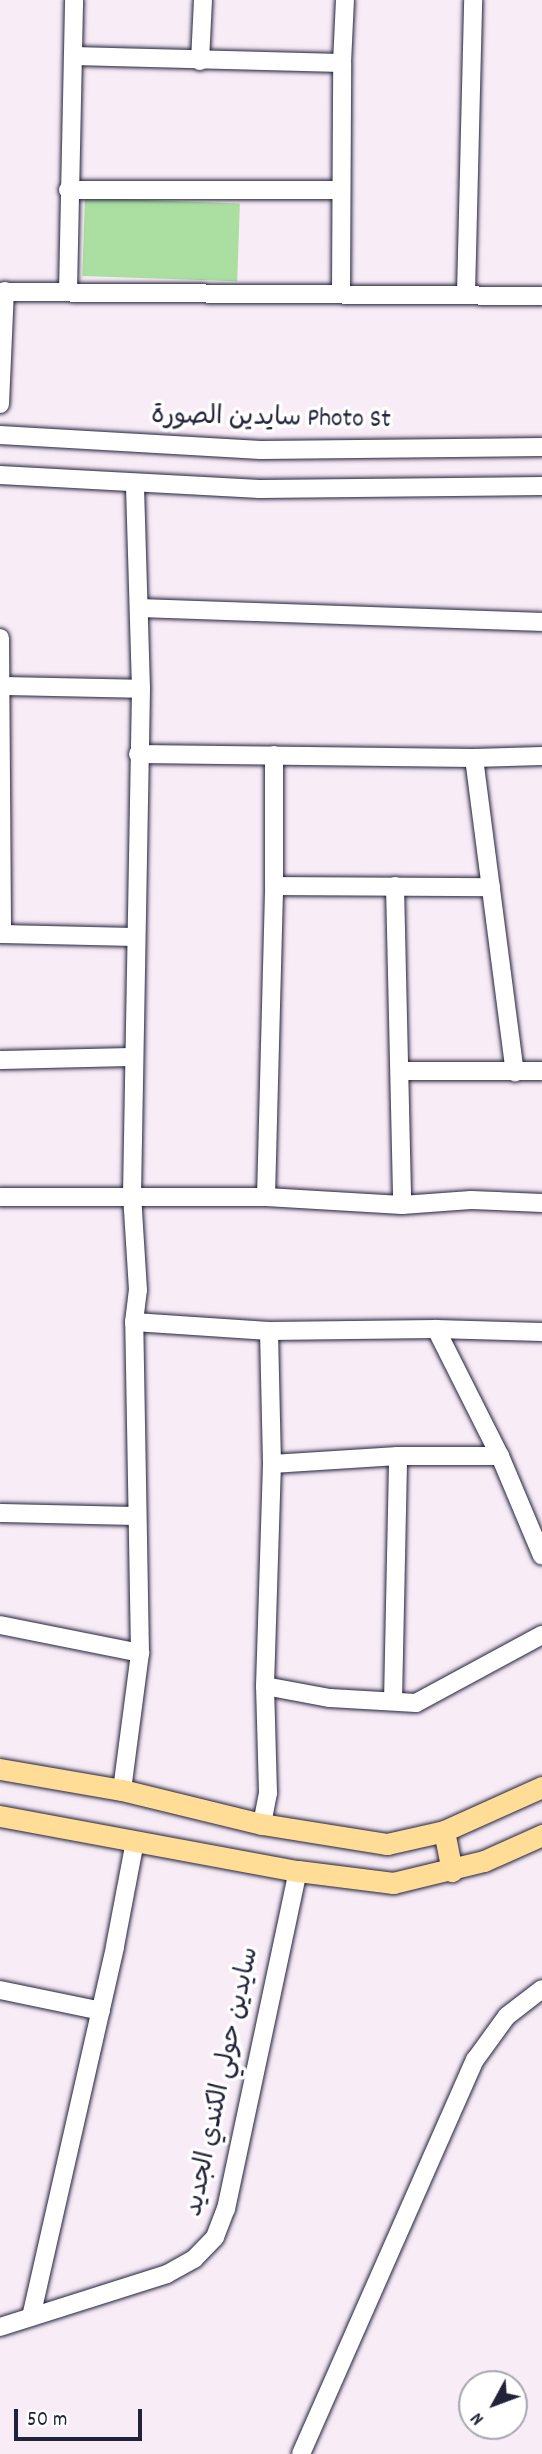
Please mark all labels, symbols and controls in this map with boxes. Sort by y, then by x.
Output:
street label: سايدين الصورة Photo St [151,401,391,437]
street label: سايدين حولي الكندي الجديد [179,1944,267,2220]
north arrow [458,2370,528,2440]
scale bar [18,2394,145,2438]
text: N [465,2405,492,2430]
text: 50 m [27,2406,67,2436]

